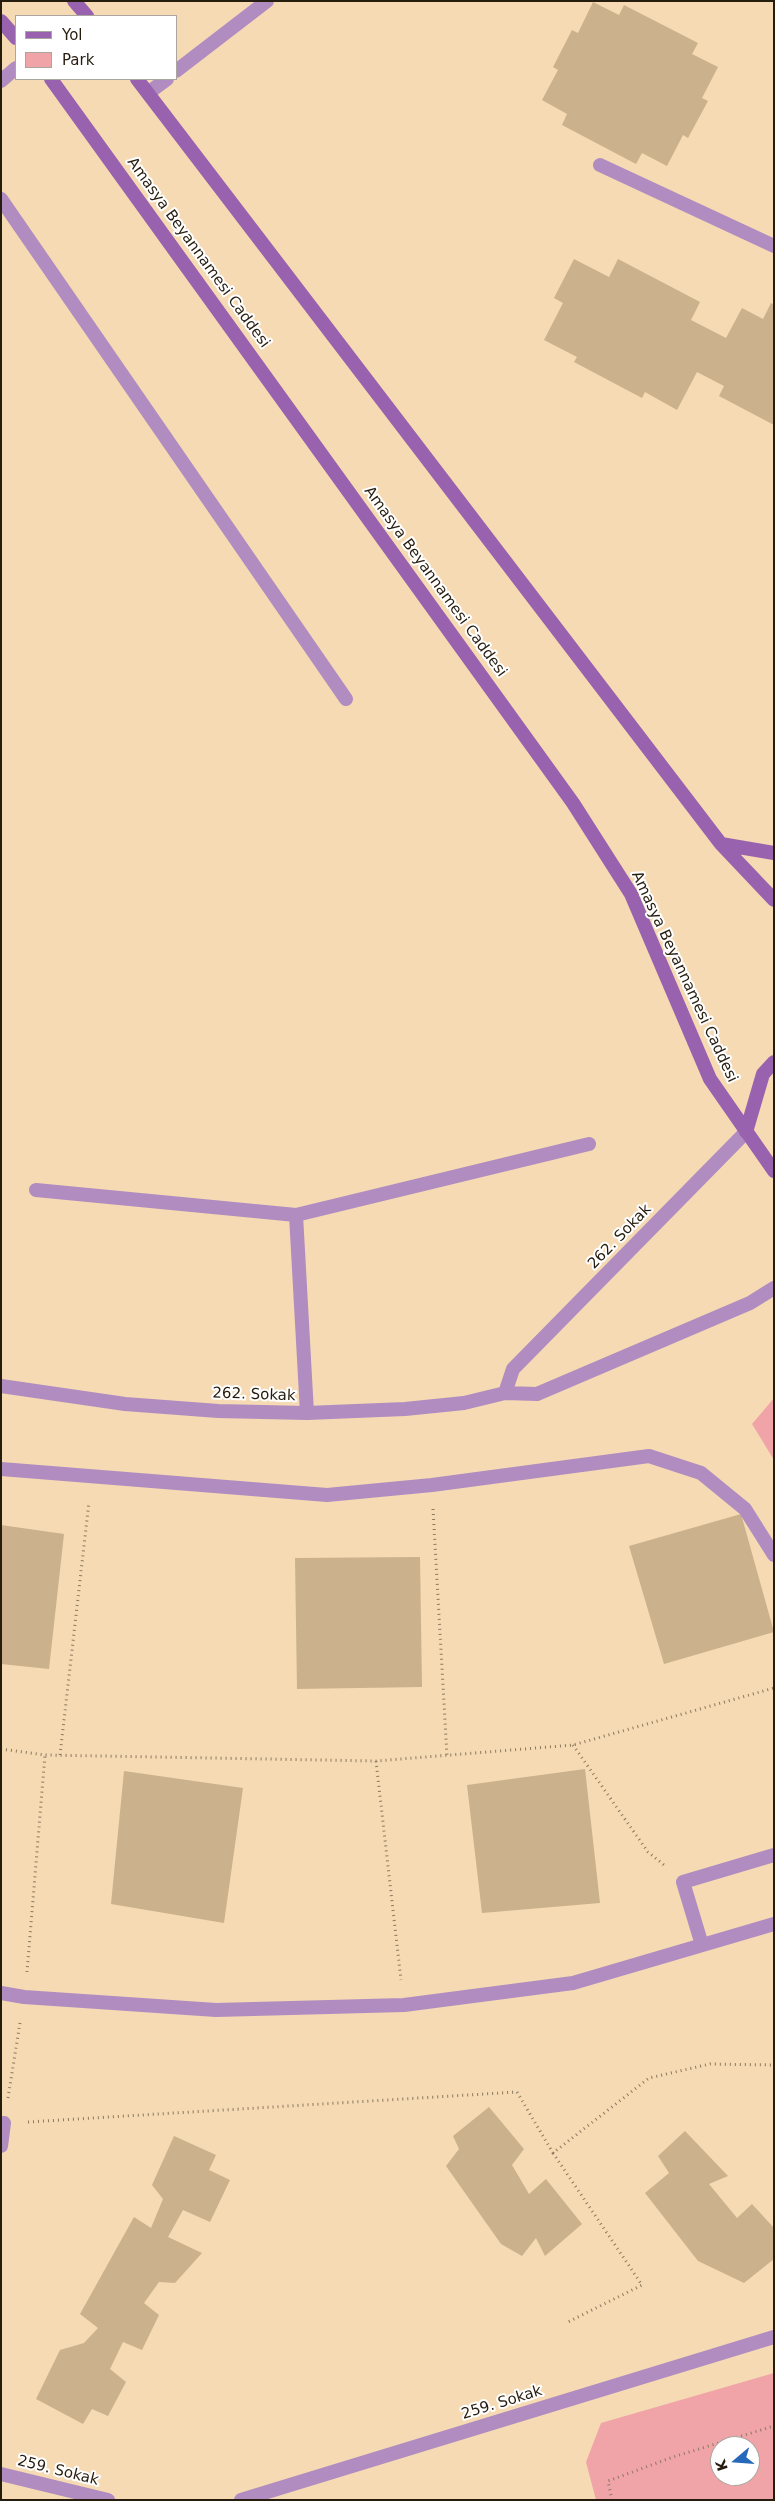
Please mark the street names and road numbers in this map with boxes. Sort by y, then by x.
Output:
street label: Amasya Beyannamesi Caddesi [123,154,273,352]
street label: Amasya Beyannamesi Caddesi [360,483,510,681]
street label: Amasya Beyannamesi Caddesi [627,869,741,1085]
street label: 262. Sokak [585,1201,655,1273]
street label: 262. Sokak [212,1385,296,1405]
street label: 259. Sokak [460,2382,544,2424]
street label: 259. Sokak [15,2452,101,2490]

